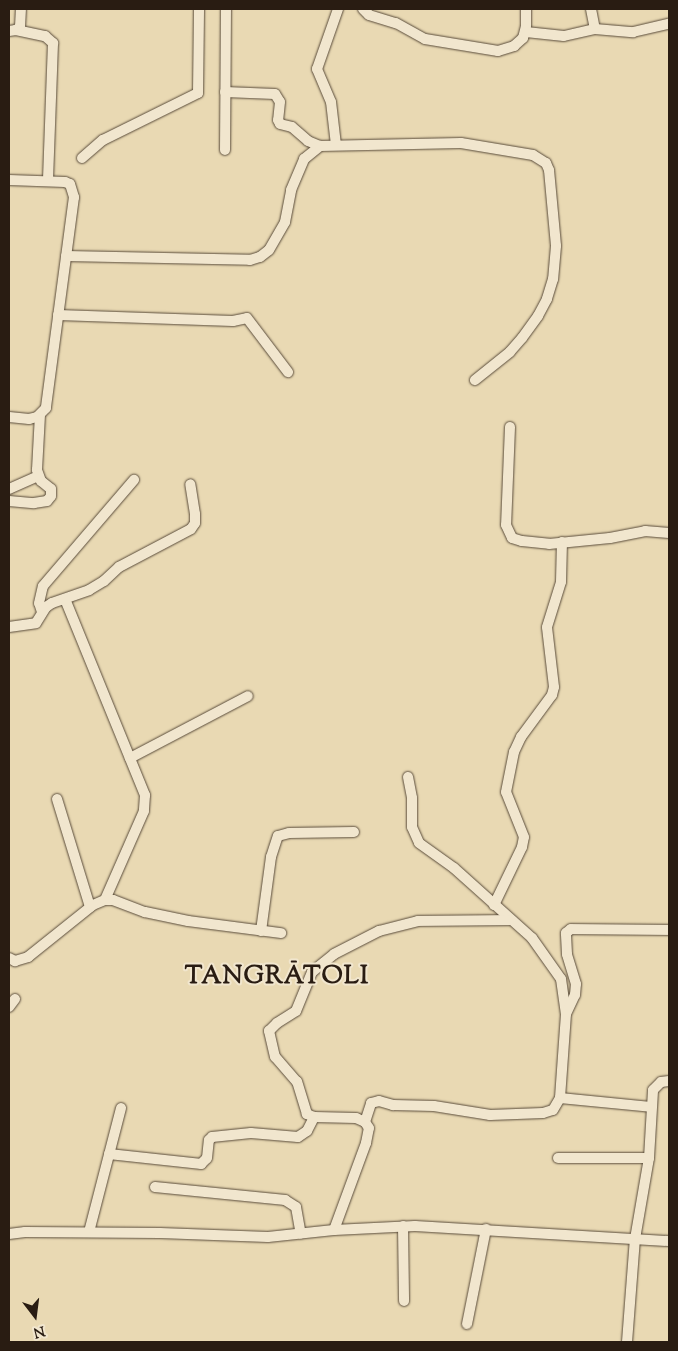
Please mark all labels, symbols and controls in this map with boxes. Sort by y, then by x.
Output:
district label: TANGRĀTOLI [184,962,370,992]
north arrow [10,1291,60,1341]
text: N [31,1319,47,1342]

